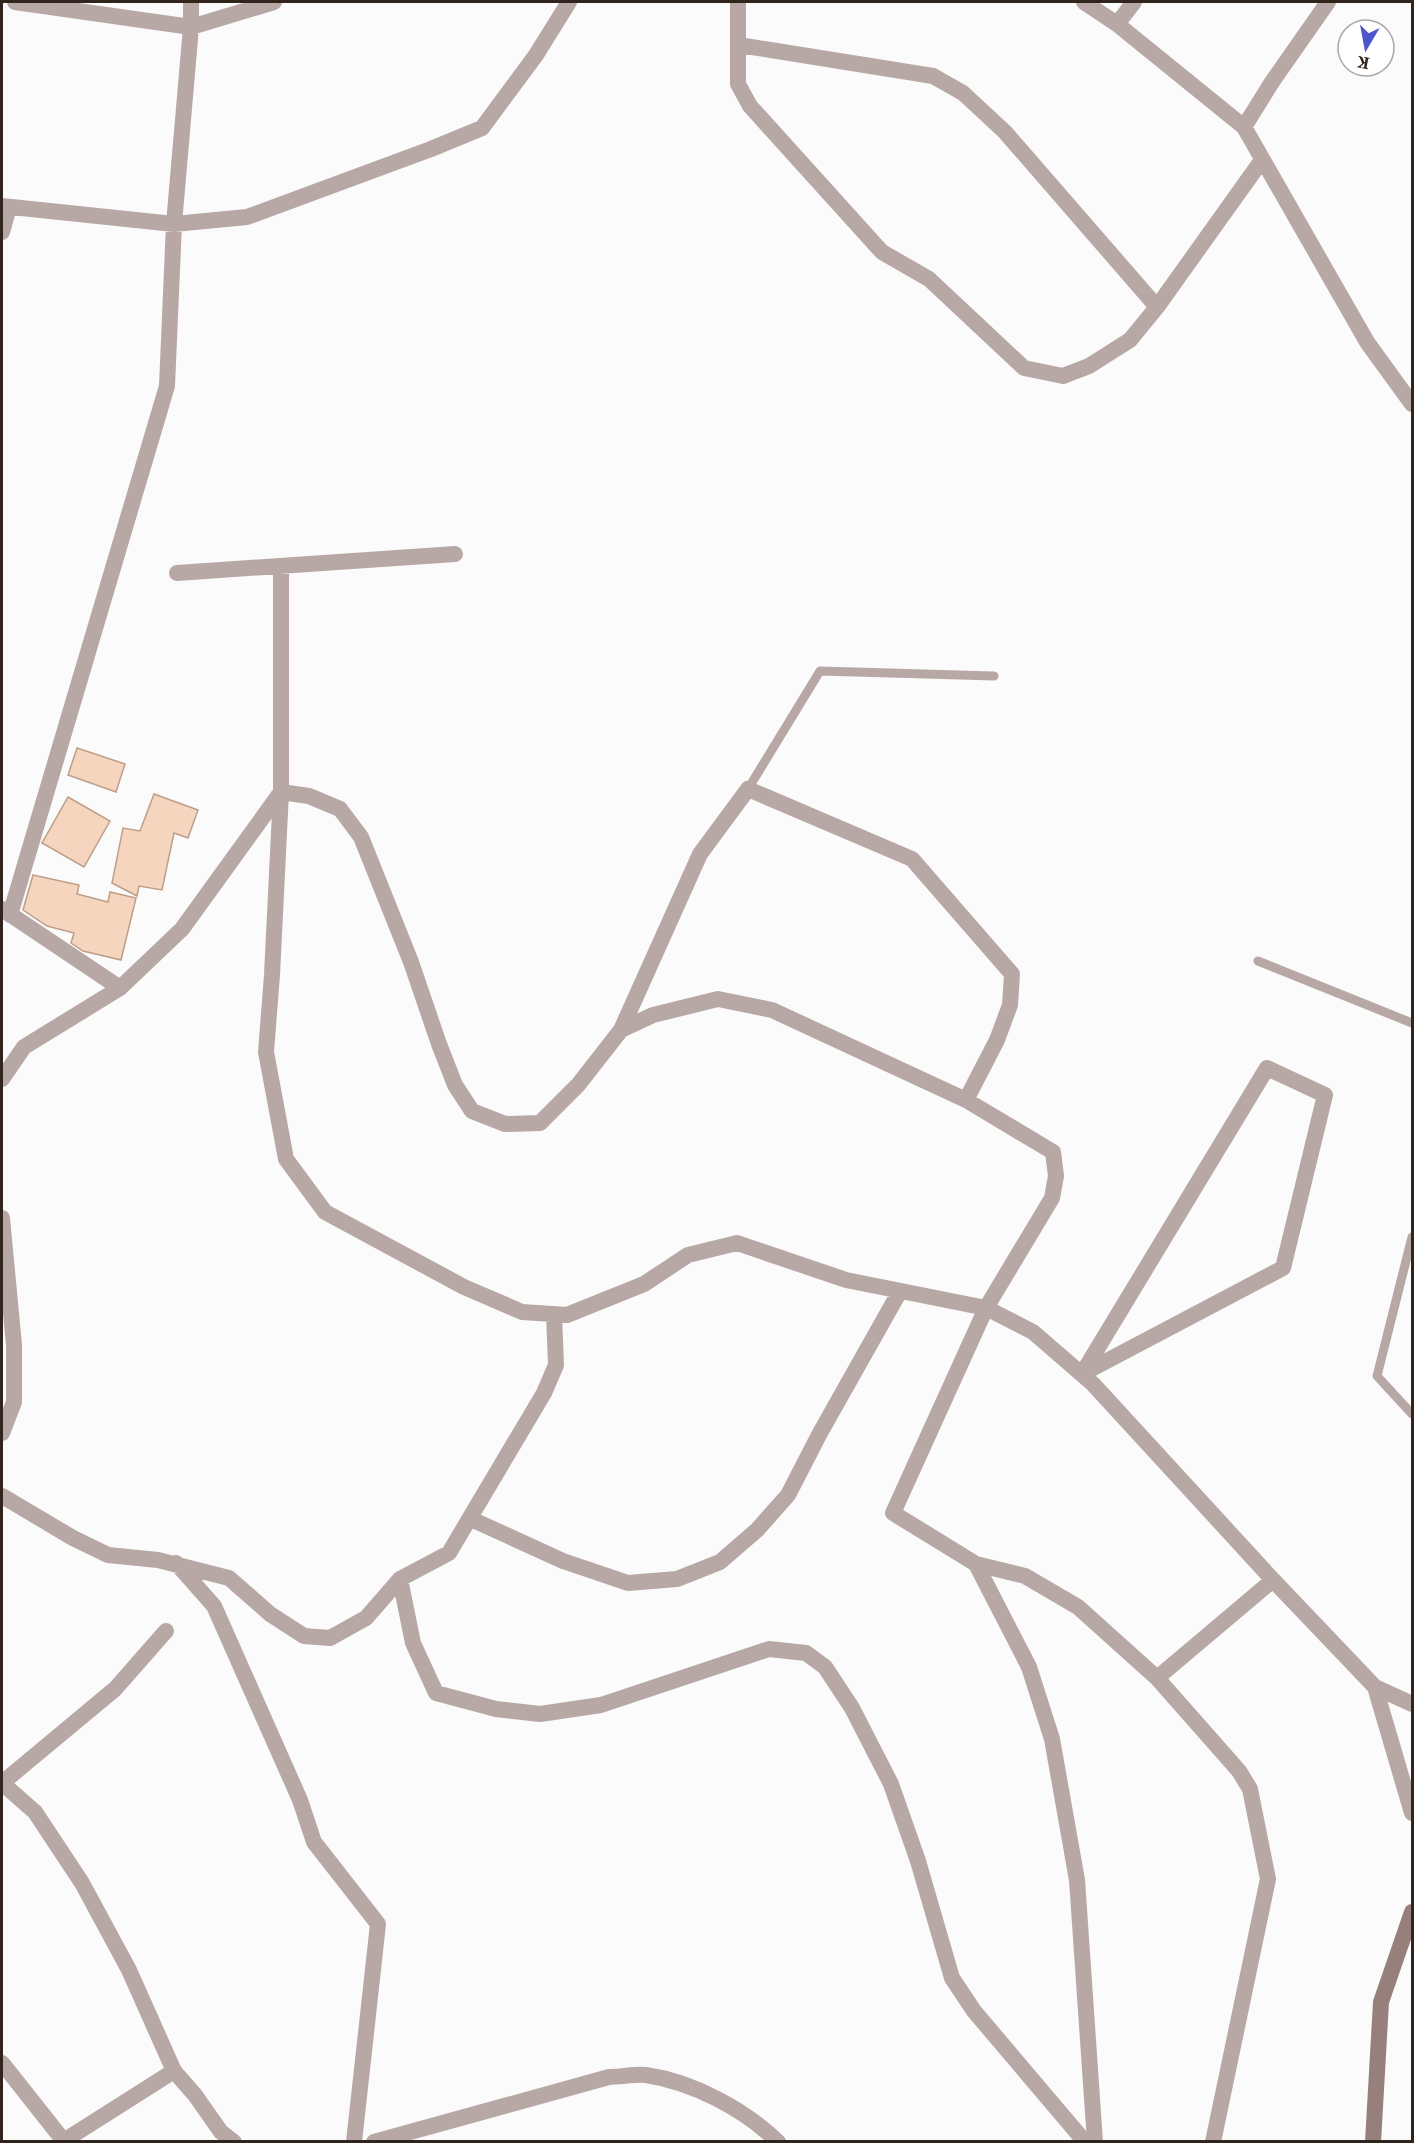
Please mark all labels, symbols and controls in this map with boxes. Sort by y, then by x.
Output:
north arrow [1336,18,1396,78]
text: K [1355,51,1371,75]

